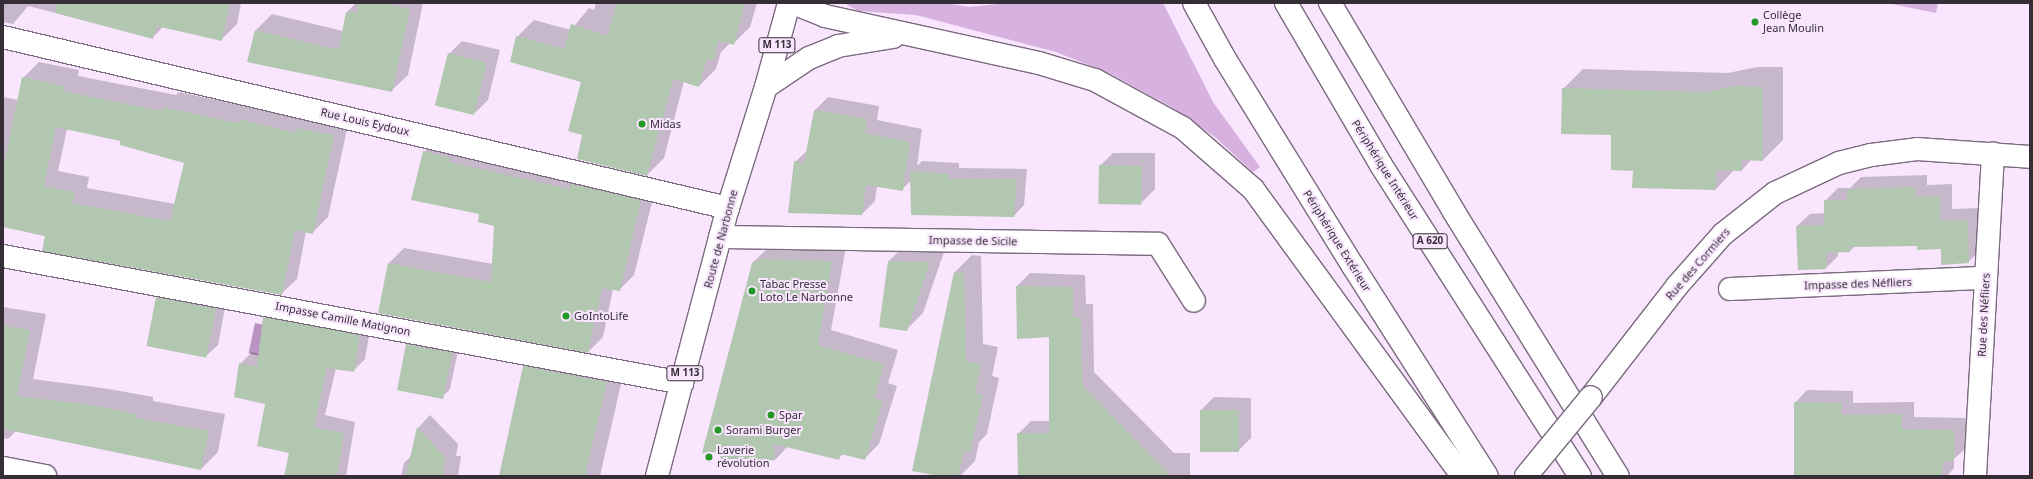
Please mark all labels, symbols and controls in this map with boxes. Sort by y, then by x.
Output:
place label: Collège Jean Moulin [1763,9,1824,35]
marker: Collège Jean Moulin [1750,17,1760,27]
road number: M 113 [758,37,796,53]
street label: Rue Louis Eydoux [319,105,411,139]
place label: Midas [650,117,681,131]
street label: Périphérique Intérieur [1349,117,1421,223]
marker: Midas [637,119,647,129]
street label: Route de Narbonne [701,188,741,290]
street label: Périphérique Extérieur [1300,188,1374,294]
street label: Rue des Cormiers [1663,225,1733,303]
road number: A 620 [1412,233,1448,249]
street label: Impasse de Sicile [929,234,1017,248]
street label: Rue des Néfliers [1975,273,1993,357]
street label: Impasse des Néfliers [1804,276,1912,292]
place label: Tabac Presse Loto Le Narbonne [760,278,853,304]
marker: Tabac Presse Loto Le Narbonne [747,286,757,296]
street label: Impasse Camille Matignon [274,299,412,339]
place label: GoIntoLife [574,309,628,323]
marker: GoIntoLife [561,311,571,321]
road number: M 113 [666,365,704,381]
place label: Spar [779,408,803,422]
marker: Spar [766,410,776,420]
place label: Sorami Burger [726,423,801,437]
marker: Sorami Burger [713,425,723,435]
place label: Laverie révolution [717,444,769,470]
marker: Laverie révolution [704,452,714,462]

